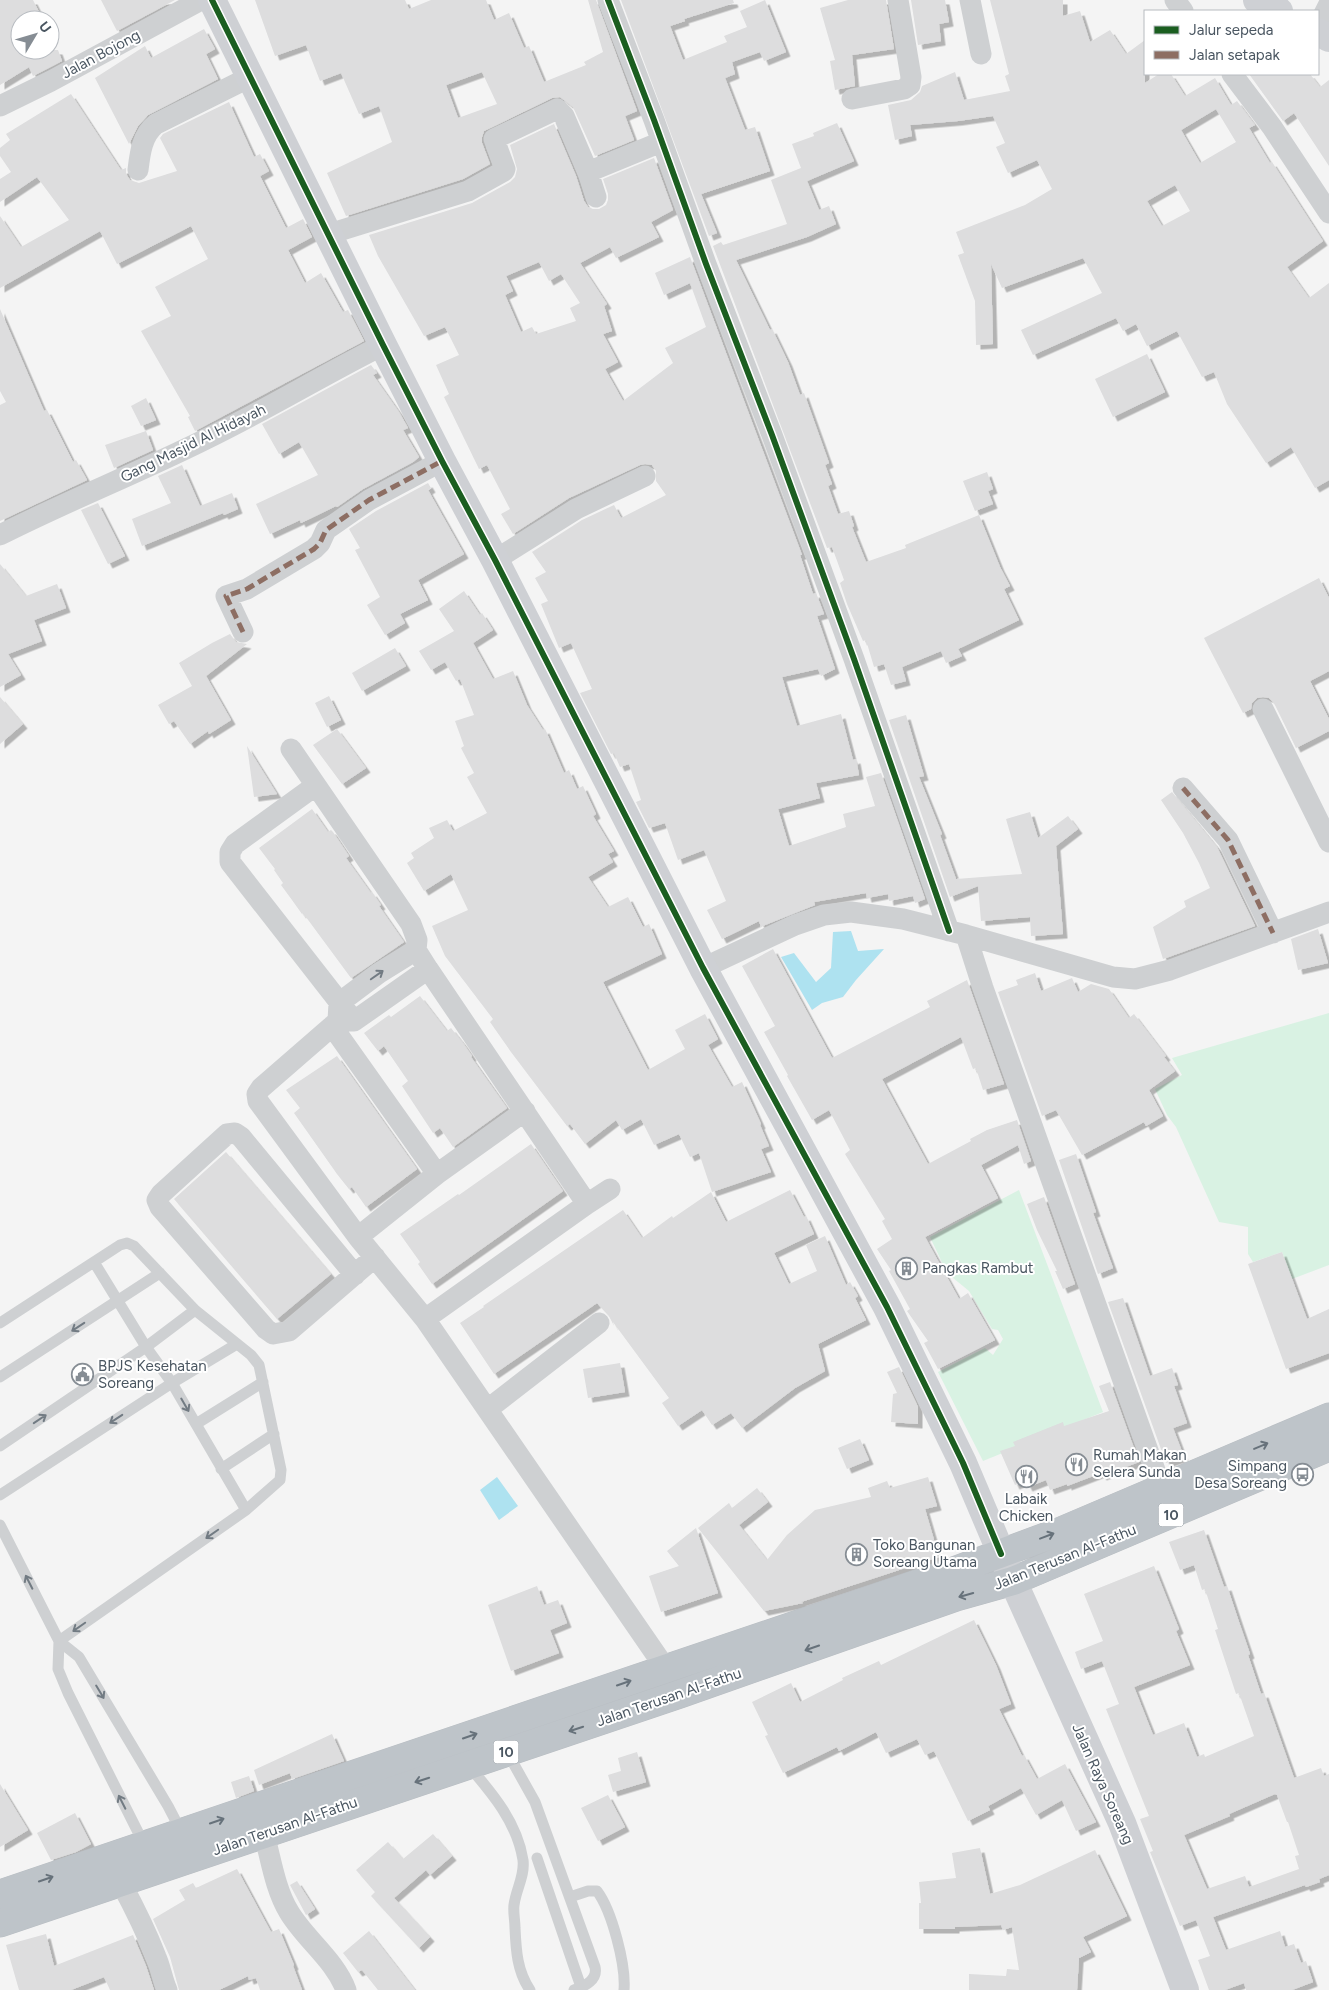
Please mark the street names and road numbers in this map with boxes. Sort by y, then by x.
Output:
street label: Jalan Bojong [59,26,143,82]
street label: Gang Masjid Al Hidayah [117,400,269,486]
road number: 10 [1158,1504,1184,1526]
street label: Jalan Terusan Al-Fathu [991,1520,1139,1594]
street label: Jalan Terusan Al-Fathu [594,1664,744,1730]
street label: Jalan Raya Soreang [1068,1721,1138,1847]
road number: 10 [494,1740,518,1764]
street label: Jalan Terusan Al-Fathu [210,1793,360,1859]

